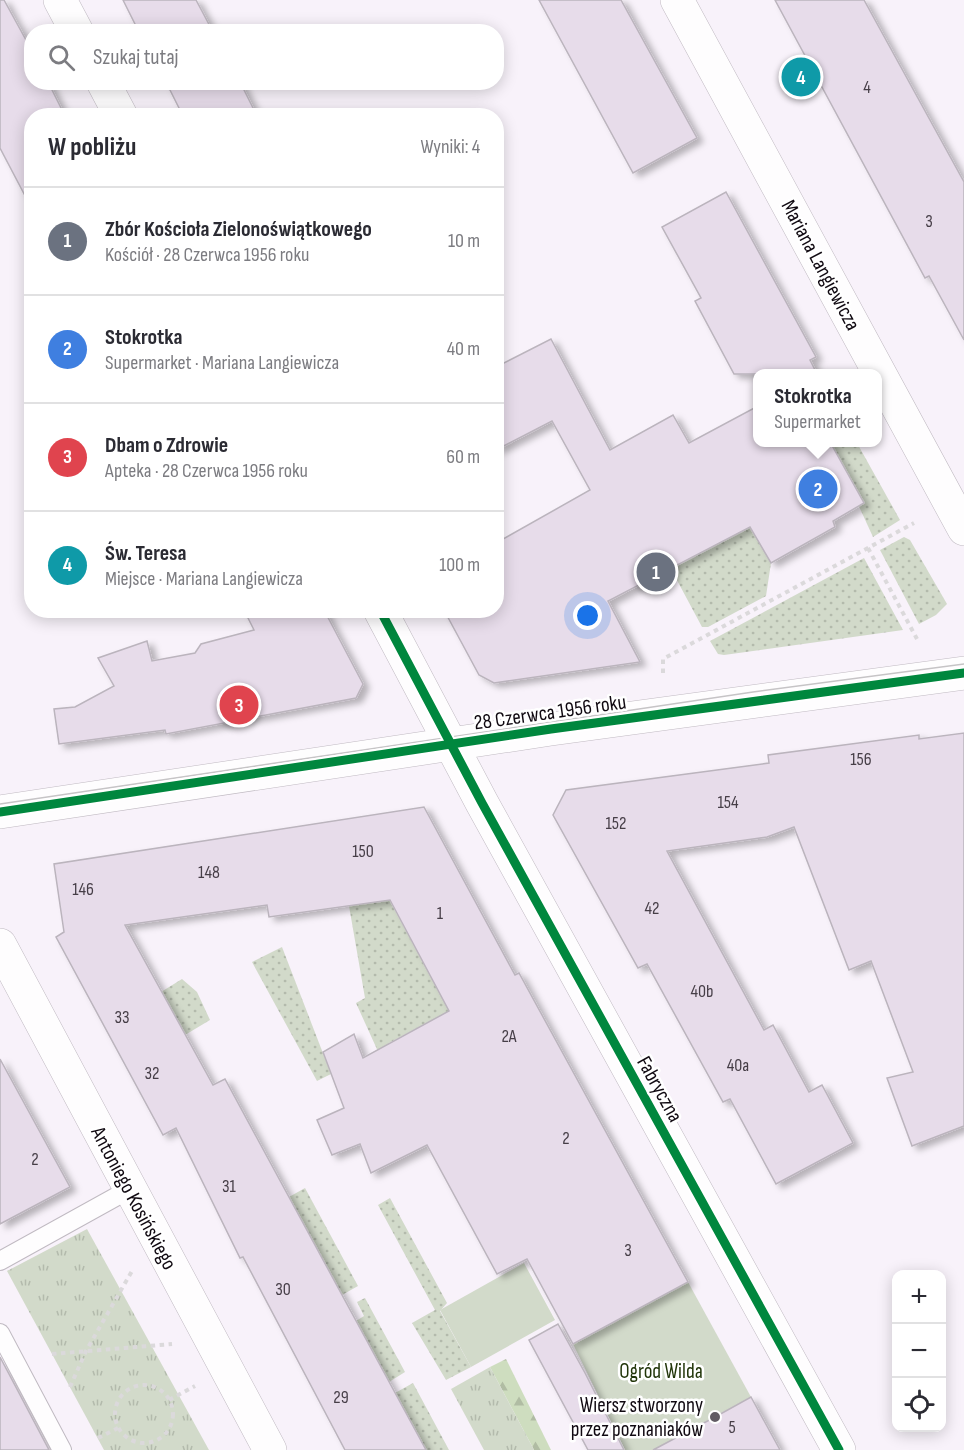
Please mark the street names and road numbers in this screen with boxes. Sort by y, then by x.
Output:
street label: Mariana Langiewicza [776,196,865,335]
street label: 28 Czerwca 1956 roku [472,689,628,736]
street label: Fabryczna [631,1052,688,1127]
street label: Antoniego Kosińskiego [85,1122,182,1274]

